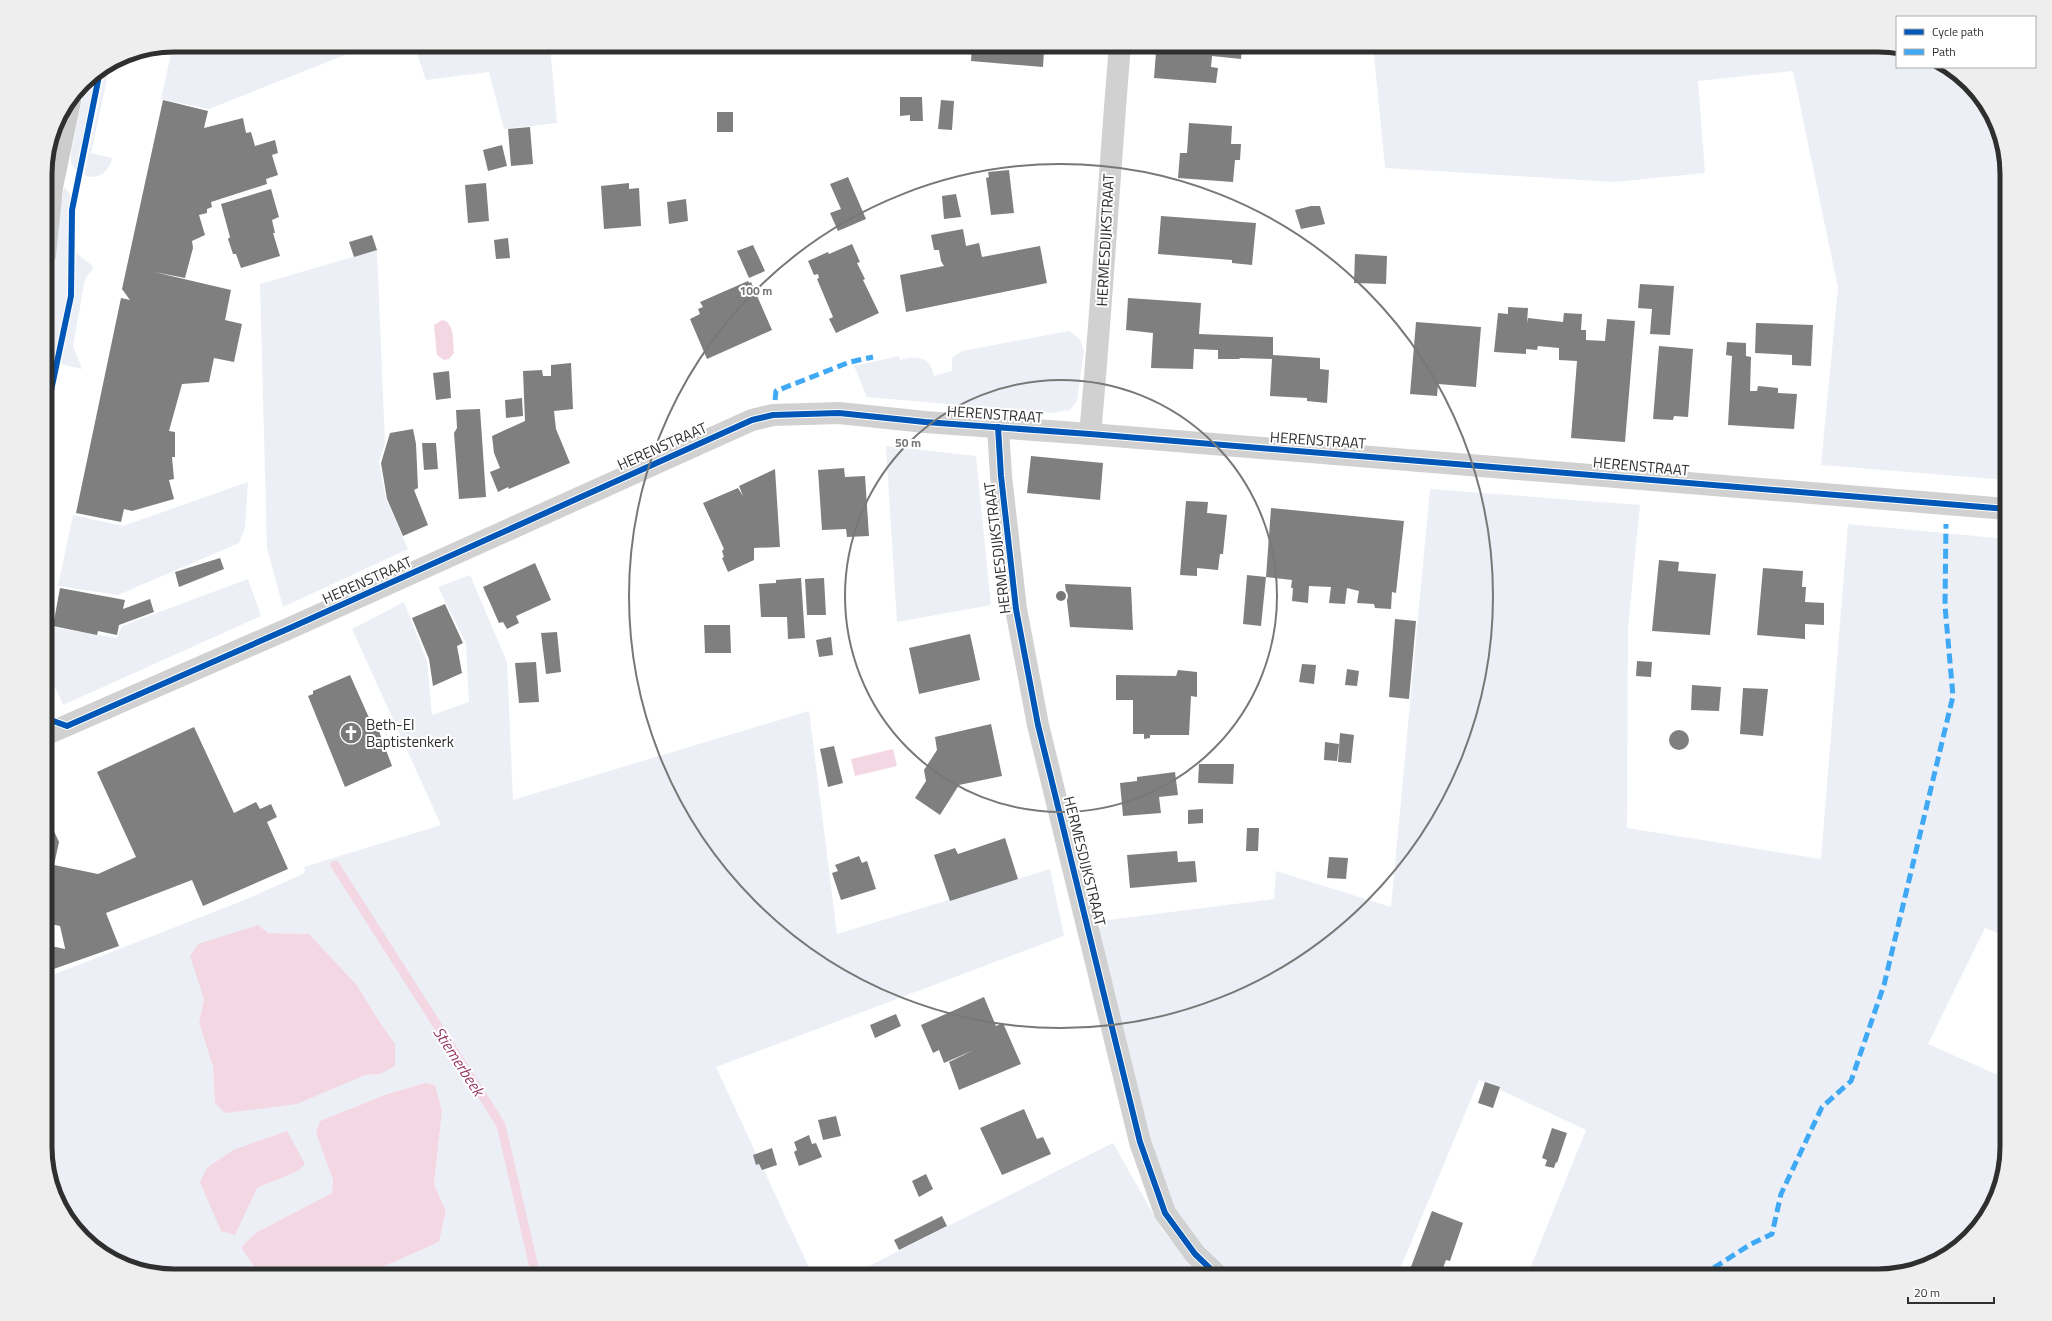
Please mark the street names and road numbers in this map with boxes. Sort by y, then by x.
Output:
street label: HERMESDIJKSTRAAT [1090,173,1120,307]
street label: HERENSTRAAT [946,399,1044,429]
street label: HERENSTRAAT [613,416,711,476]
street label: HERENSTRAAT [1269,425,1367,455]
street label: HERENSTRAAT [1592,450,1690,482]
street label: HERMESDIJKSTRAAT [977,480,1017,615]
street label: HERENSTRAAT [318,550,416,610]
street label: HERMESDIJKSTRAAT [1058,794,1112,928]

